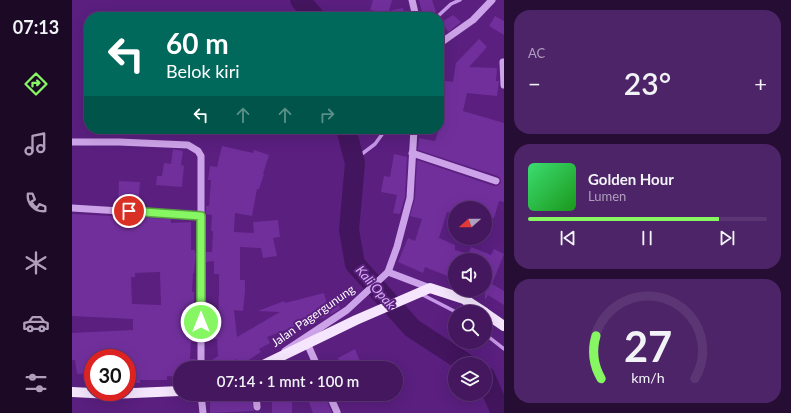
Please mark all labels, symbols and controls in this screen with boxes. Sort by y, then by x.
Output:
text: 07:13 [13,16,59,38]
text: 60 m [166,26,229,60]
icon: left [100,28,152,80]
text: AC [528,45,545,61]
text: Belok kiri [166,60,240,82]
text: 23° [624,65,671,101]
icon: directions [22,70,50,98]
text: − [528,70,541,97]
text: + [754,70,767,97]
icon: left [190,104,212,126]
icon: ahead [232,104,254,126]
icon: ahead [274,104,296,126]
icon: right [316,104,338,126]
icon: music [22,130,50,158]
text: Golden Hour [588,170,674,188]
text: Lumen [588,188,626,204]
icon: phone [22,189,50,217]
pin [112,194,146,228]
icon: arrive [118,200,140,222]
north arrow [448,201,492,245]
map controls [448,201,492,401]
icon: previous [557,227,579,249]
icon: pause [636,227,658,249]
icon: next [716,227,738,249]
icon: climate [22,249,50,277]
button: sound [448,253,492,297]
water label: Kali Opak [353,262,400,313]
street label: Jalan Pagergunung [268,281,357,350]
position arrow [180,301,222,343]
button: search [448,305,492,349]
icon: car [22,309,50,337]
text: 27 [623,321,672,371]
speed limit sign: 30 [84,349,136,401]
button: layers [448,357,492,401]
text: km/h [631,368,664,385]
icon: filters [22,369,50,397]
text: 07:14 · 1 mnt · 100 m [217,372,359,390]

